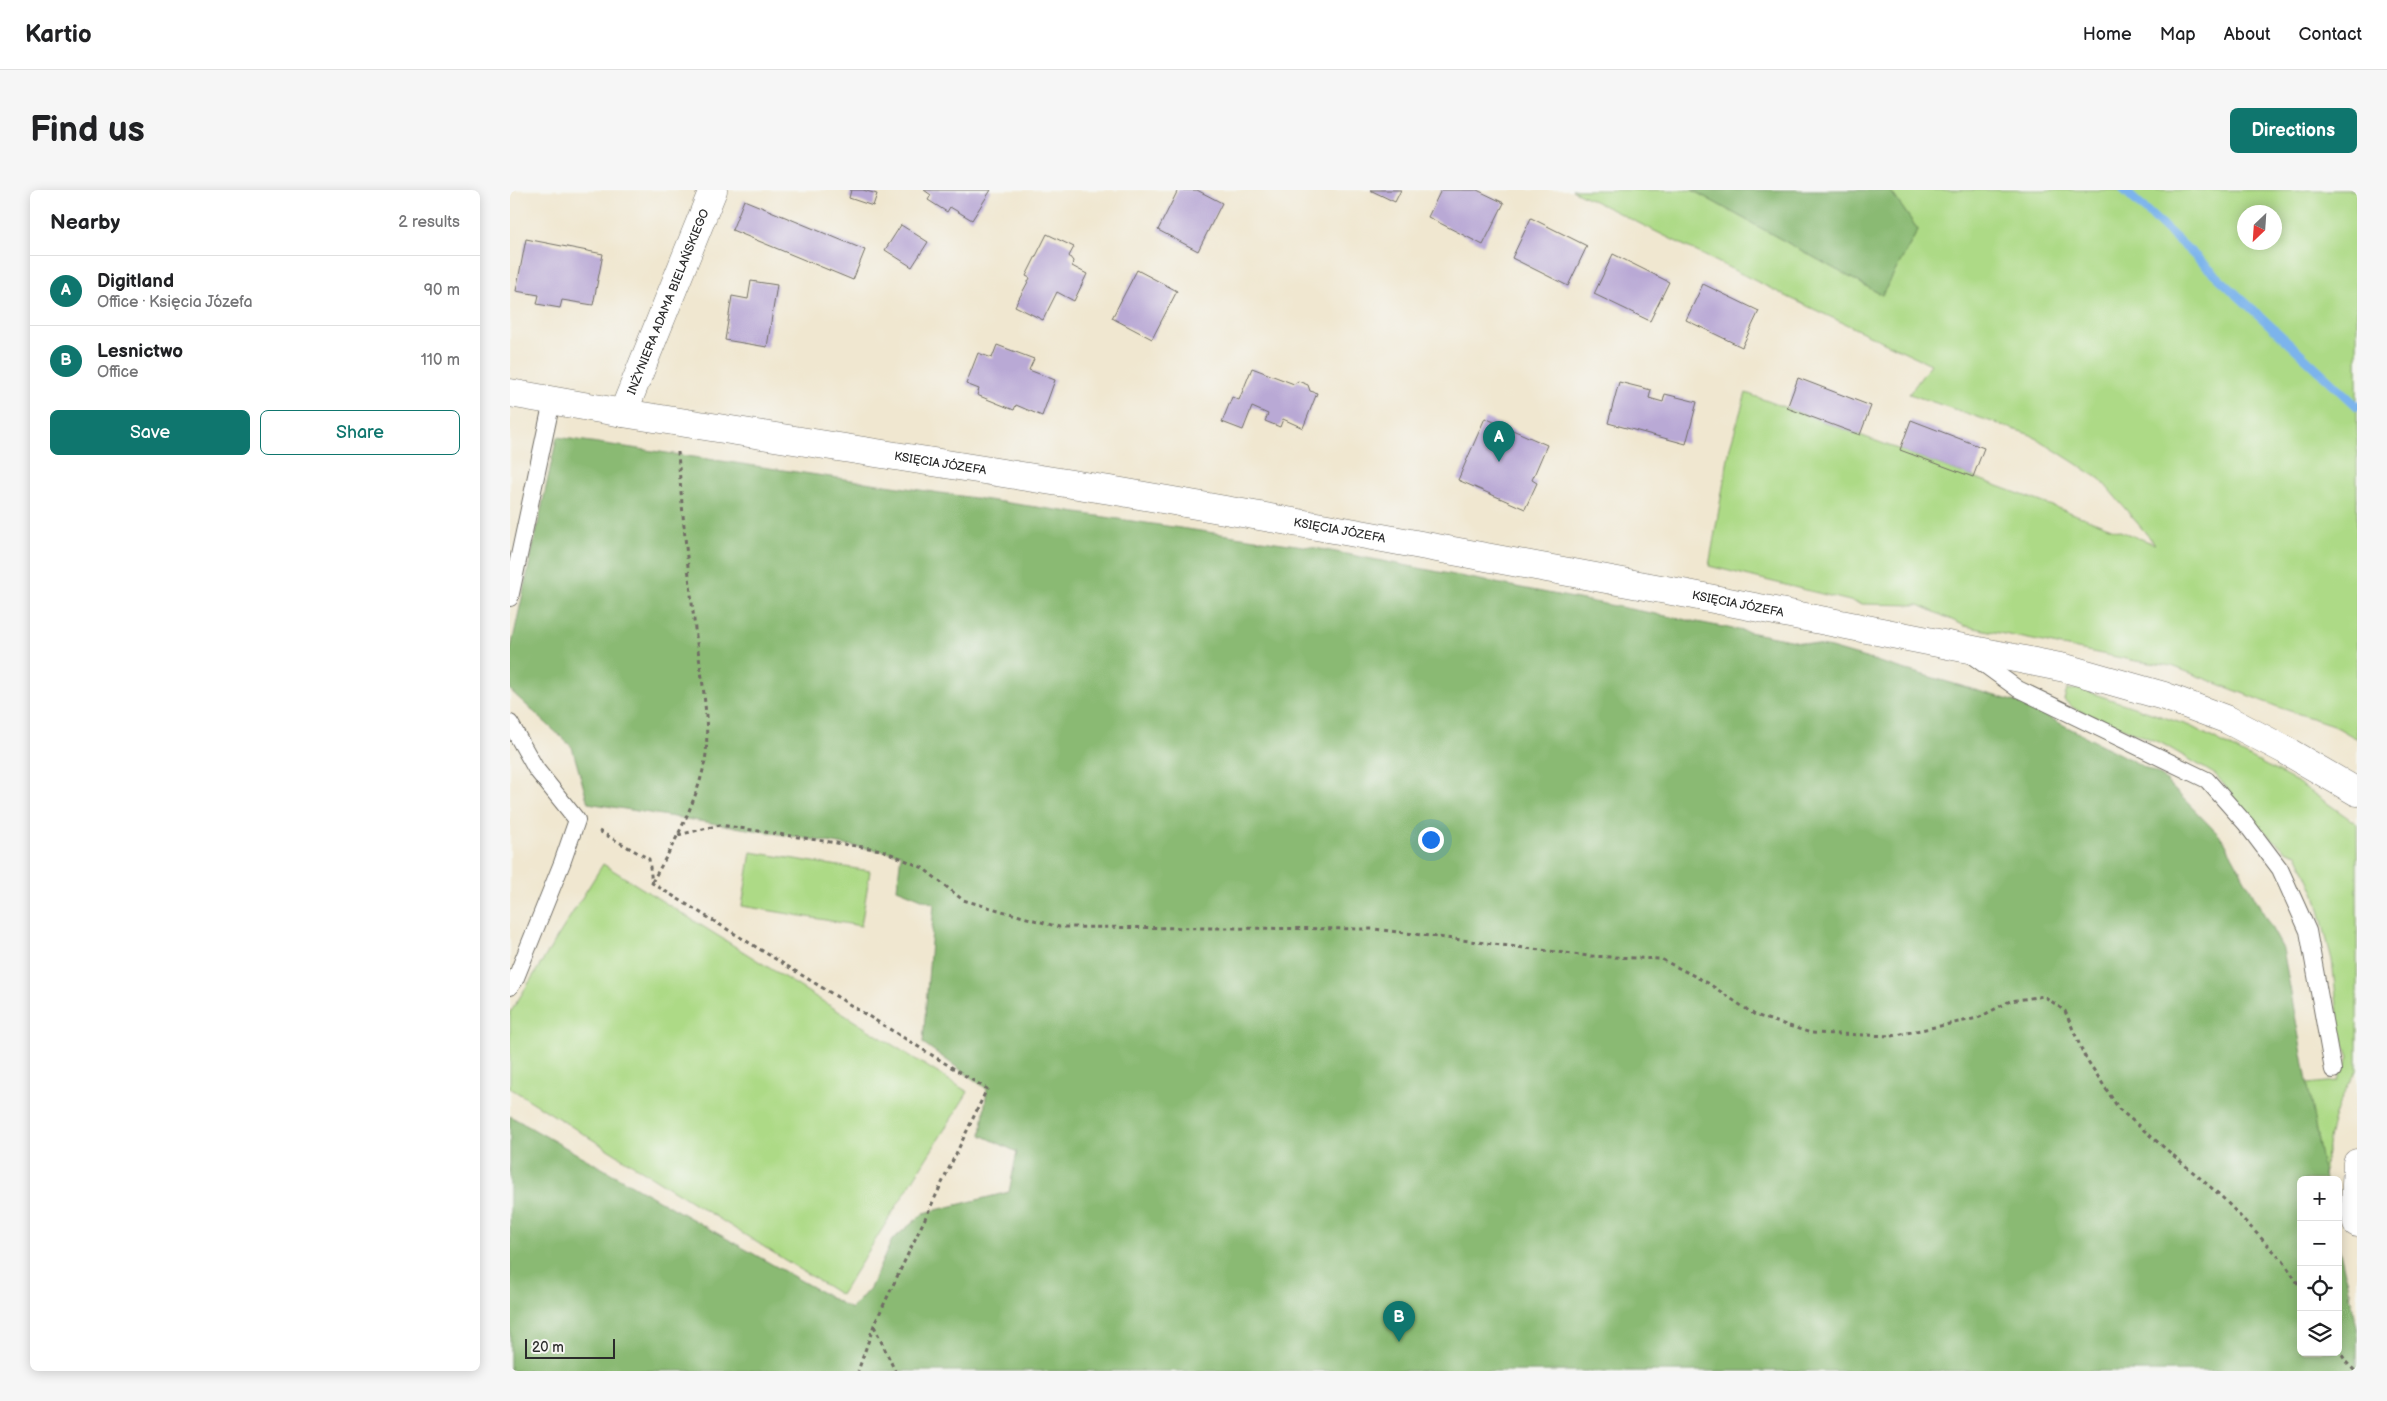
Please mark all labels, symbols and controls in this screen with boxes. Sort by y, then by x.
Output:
text: Kartio [25,20,92,49]
text: Home [2083,24,2132,45]
text: Map [2160,24,2196,45]
text: About [2224,24,2271,45]
text: Contact [2299,24,2362,45]
button: Directions [2230,108,2357,153]
text: Find us [30,109,145,152]
north arrow [2237,205,2282,250]
street label: INŻYNIERA ADAMA BIELAŃSKIEGO [624,207,713,397]
text: Nearby [50,210,120,235]
text: 2 results [398,213,460,232]
text: Digitland [97,270,174,293]
text: A [61,281,71,300]
text: 90 m [424,281,460,300]
text: Office · Księcia Józefa [97,293,253,312]
text: Lesnictwo [97,340,183,363]
text: B [60,351,72,370]
text: 110 m [421,351,460,370]
text: Office [97,363,139,382]
button: Save [50,410,250,455]
button: Share [260,410,460,455]
pin: A [1483,421,1515,462]
street label: KSIĘCIA JÓZEFA [893,449,988,478]
street label: KSIĘCIA JÓZEFA [1292,515,1387,547]
street label: KSIĘCIA JÓZEFA [1691,588,1786,621]
your location [1418,827,1444,853]
map controls [2297,1176,2342,1356]
button: + [2297,1176,2342,1221]
button: − [2297,1221,2342,1266]
button: locate [2297,1266,2342,1311]
pin: B [1383,1301,1415,1342]
button: layers [2297,1311,2342,1356]
scale bar [525,1336,615,1359]
text: 20 m [532,1339,564,1356]

